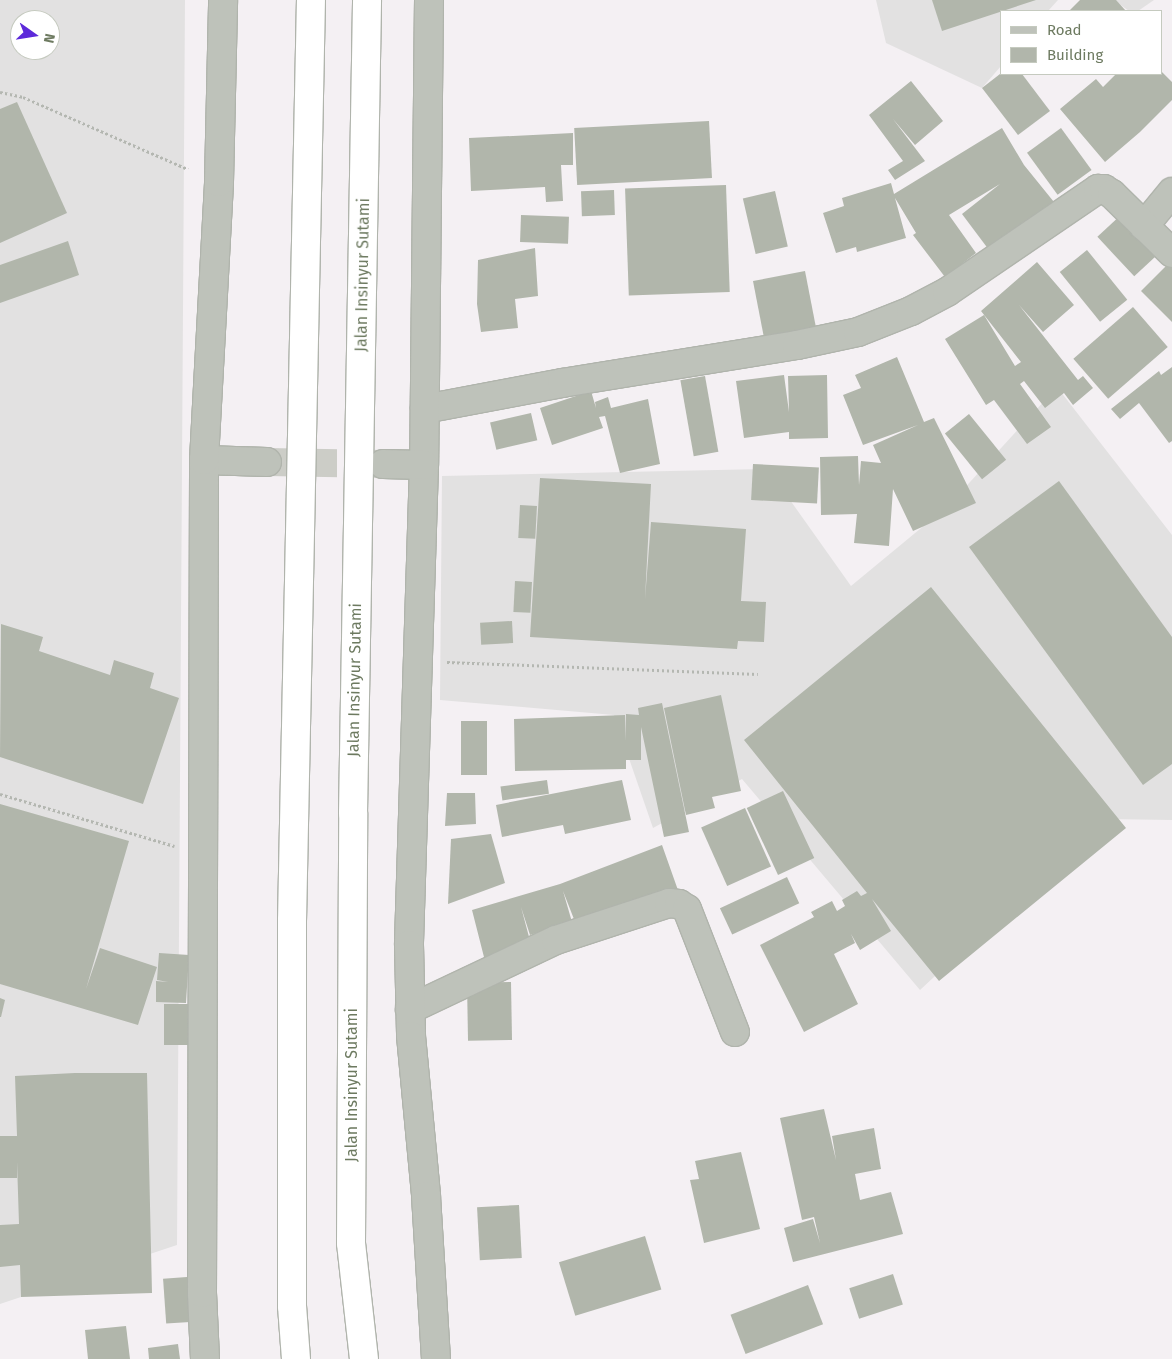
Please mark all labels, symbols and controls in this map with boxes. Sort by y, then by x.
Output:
north arrow [10,10,60,60]
legend [1000,10,1162,75]
text: Road [1047,21,1082,39]
text: N [40,32,58,45]
text: Building [1047,46,1103,64]
street label: Jalan Insinyur Sutami [352,198,374,352]
street label: Jalan Insinyur Sutami [344,603,366,757]
street label: Jalan Insinyur Sutami [342,1008,362,1162]

